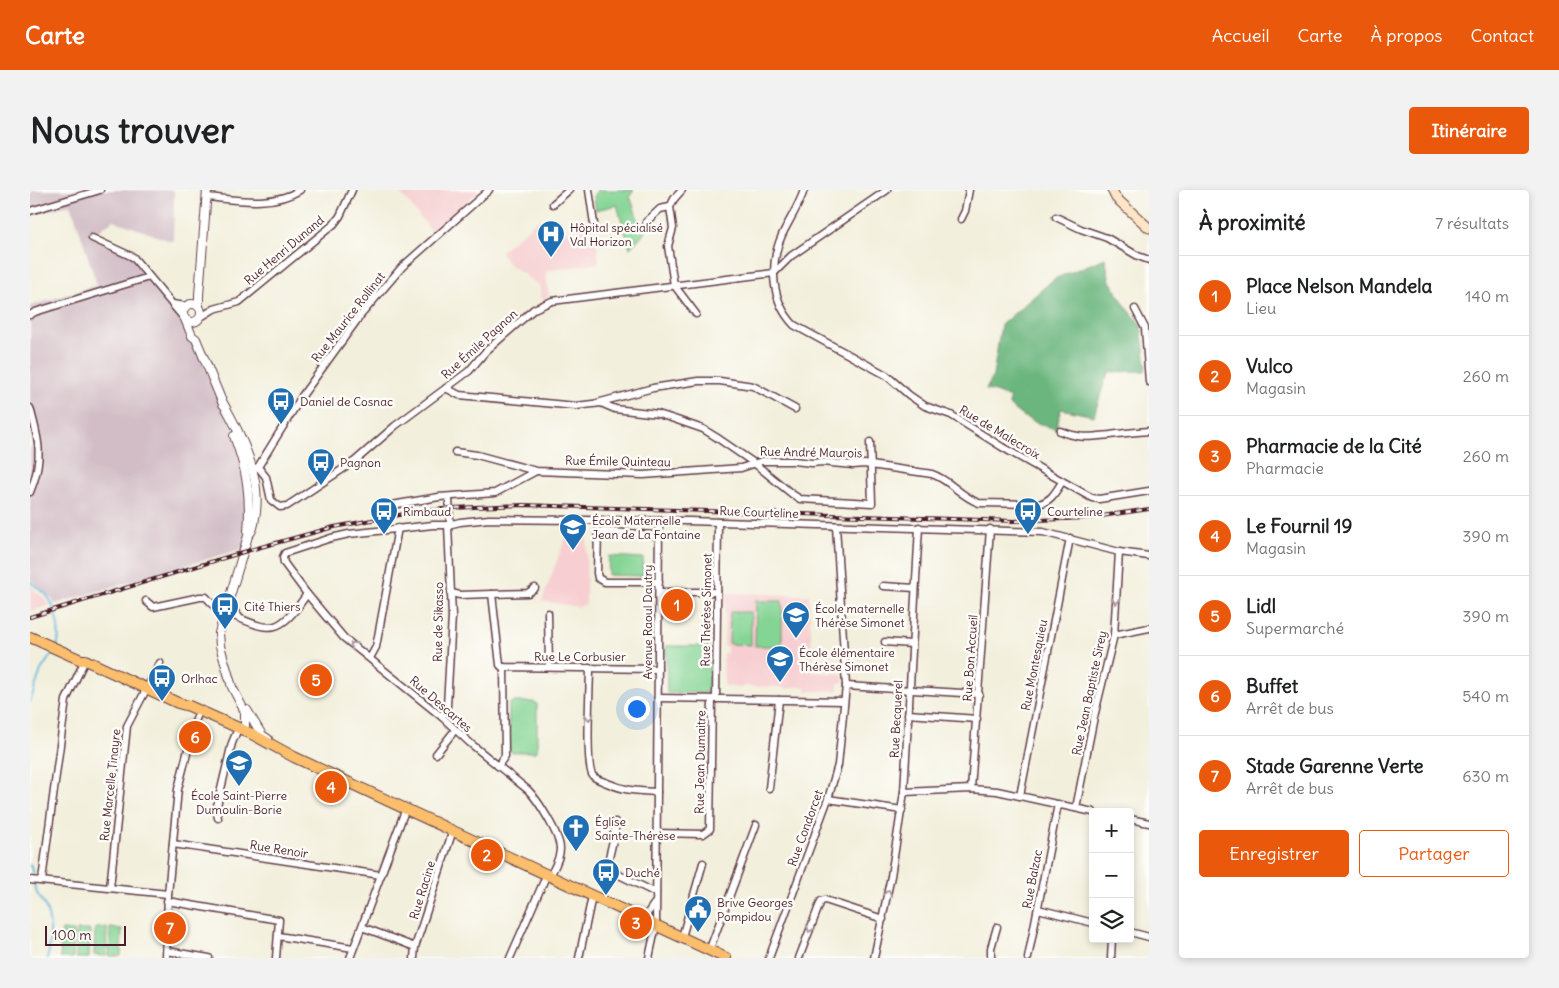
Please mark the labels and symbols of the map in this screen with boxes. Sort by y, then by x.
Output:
street label: Rue Henri Dunand [241,212,327,288]
hospital icon: Hôpital spécialisé Val Horizon [536,219,566,258]
place label: Hôpital spécialisé Val Horizon [570,220,663,249]
street label: Rue Maurice Rollinat [308,269,388,365]
street label: Rue Émile Pagnon [438,306,520,382]
bus stop icon: Daniel de Cosnac [266,386,296,425]
place label: Daniel de Cosnac [300,394,393,409]
street label: Rue de Malecroix [957,402,1043,462]
street label: Rue André Maurois [760,444,862,460]
bus stop icon: Pagnon [306,447,336,486]
street label: Rue Émile Quinteau [565,453,671,469]
place label: Pagnon [340,455,381,470]
bus stop icon: Rimbaud [369,496,399,535]
bus stop icon: Courteline [1013,496,1043,535]
street label: Rue Courteline [719,503,799,521]
place label: Rimbaud [403,504,451,519]
place label: Courteline [1047,504,1103,519]
school or university icon: École Maternelle Jean de La Fontaine [558,512,588,551]
place label: École Maternelle Jean de La Fontaine [592,513,701,542]
street label: Rue Thérèse Simonet [698,553,714,667]
street label: Avenue Raoul Dautry [640,565,655,679]
street label: Rue de Sikasso [430,582,446,662]
pin: 1 [661,586,693,624]
bus stop icon: Cité Thiers [210,591,240,630]
one-way arrow [1110,597,1121,605]
place label: Cité Thiers [244,599,301,614]
school or university icon: École maternelle Thérèse Simonet [781,600,811,639]
place label: École maternelle Thérèse Simonet [815,601,905,630]
street label: Rue Bon Accueil [959,614,981,702]
street label: Rue Montesquieu [1018,618,1050,712]
street label: Rue Jean Baptiste Sirey [1068,629,1110,757]
one-way arrow [350,642,359,650]
school or university icon: École élémentaire Thérèse Simonet [765,644,795,683]
place label: École élémentaire Thérèse Simonet [799,645,895,674]
street label: Rue Le Corbusier [534,649,626,664]
pin: 5 [300,661,332,699]
bus stop icon: Orlhac [147,663,177,702]
place label: Orlhac [181,671,218,686]
street label: Rue Descartes [407,673,475,735]
street label: Rue Becquerel [886,680,906,758]
your location [624,696,650,722]
street label: Rue Jean Dumaitre [692,710,708,814]
one-way arrow [584,713,594,721]
pin: 6 [179,718,211,756]
street label: Rue Marcelle Tinayre [97,728,123,842]
school or university icon: École Saint-Pierre Dumoulin-Borie [224,748,254,787]
pin: 4 [315,768,347,806]
place label: École Saint-Pierre Dumoulin-Borie [191,788,287,817]
street label: Rue Condorcet [784,788,826,868]
church icon: Église Sainte-Thérèse [561,813,591,852]
place label: Église Sainte-Thérèse [595,814,676,843]
pin: 2 [471,836,503,874]
street label: Rue Renoir [249,837,309,861]
street label: Rue Balzac [1019,848,1045,910]
bus stop icon: Duché [591,857,621,896]
street label: Rue Racine [406,859,438,921]
place label: Duché [625,865,660,880]
one-way arrow [882,889,892,898]
public building icon: Brive Georges Pompidou [683,894,713,933]
place label: Brive Georges Pompidou [717,895,793,924]
pin: 3 [620,904,652,942]
pin: 7 [154,909,186,947]
scale bar [45,923,126,946]
one-way arrow [805,924,816,933]

